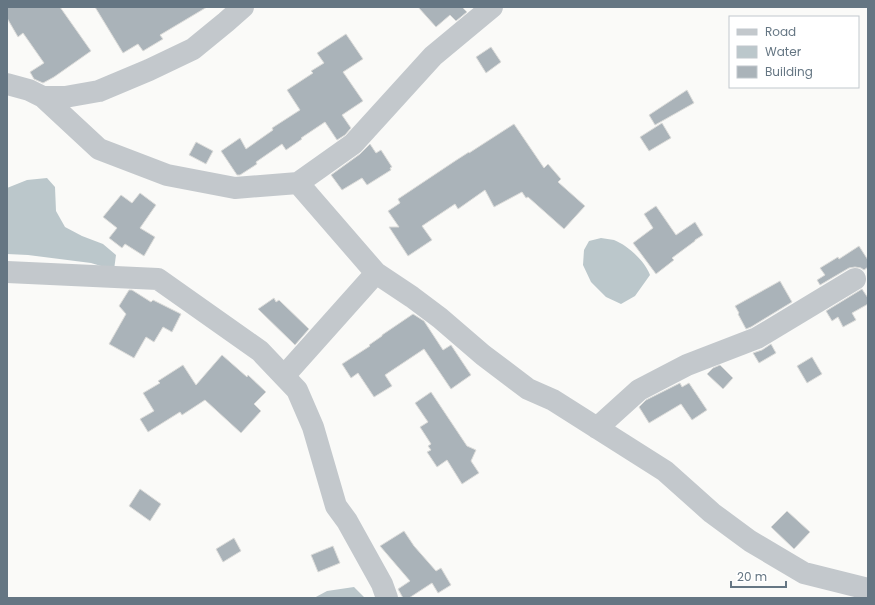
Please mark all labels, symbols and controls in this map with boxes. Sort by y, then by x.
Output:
legend [729,16,859,88]
text: Road [765,23,796,40]
text: Water [765,43,802,60]
text: Building [765,63,813,80]
scale bar [731,563,786,589]
text: 20 m [737,568,767,585]

